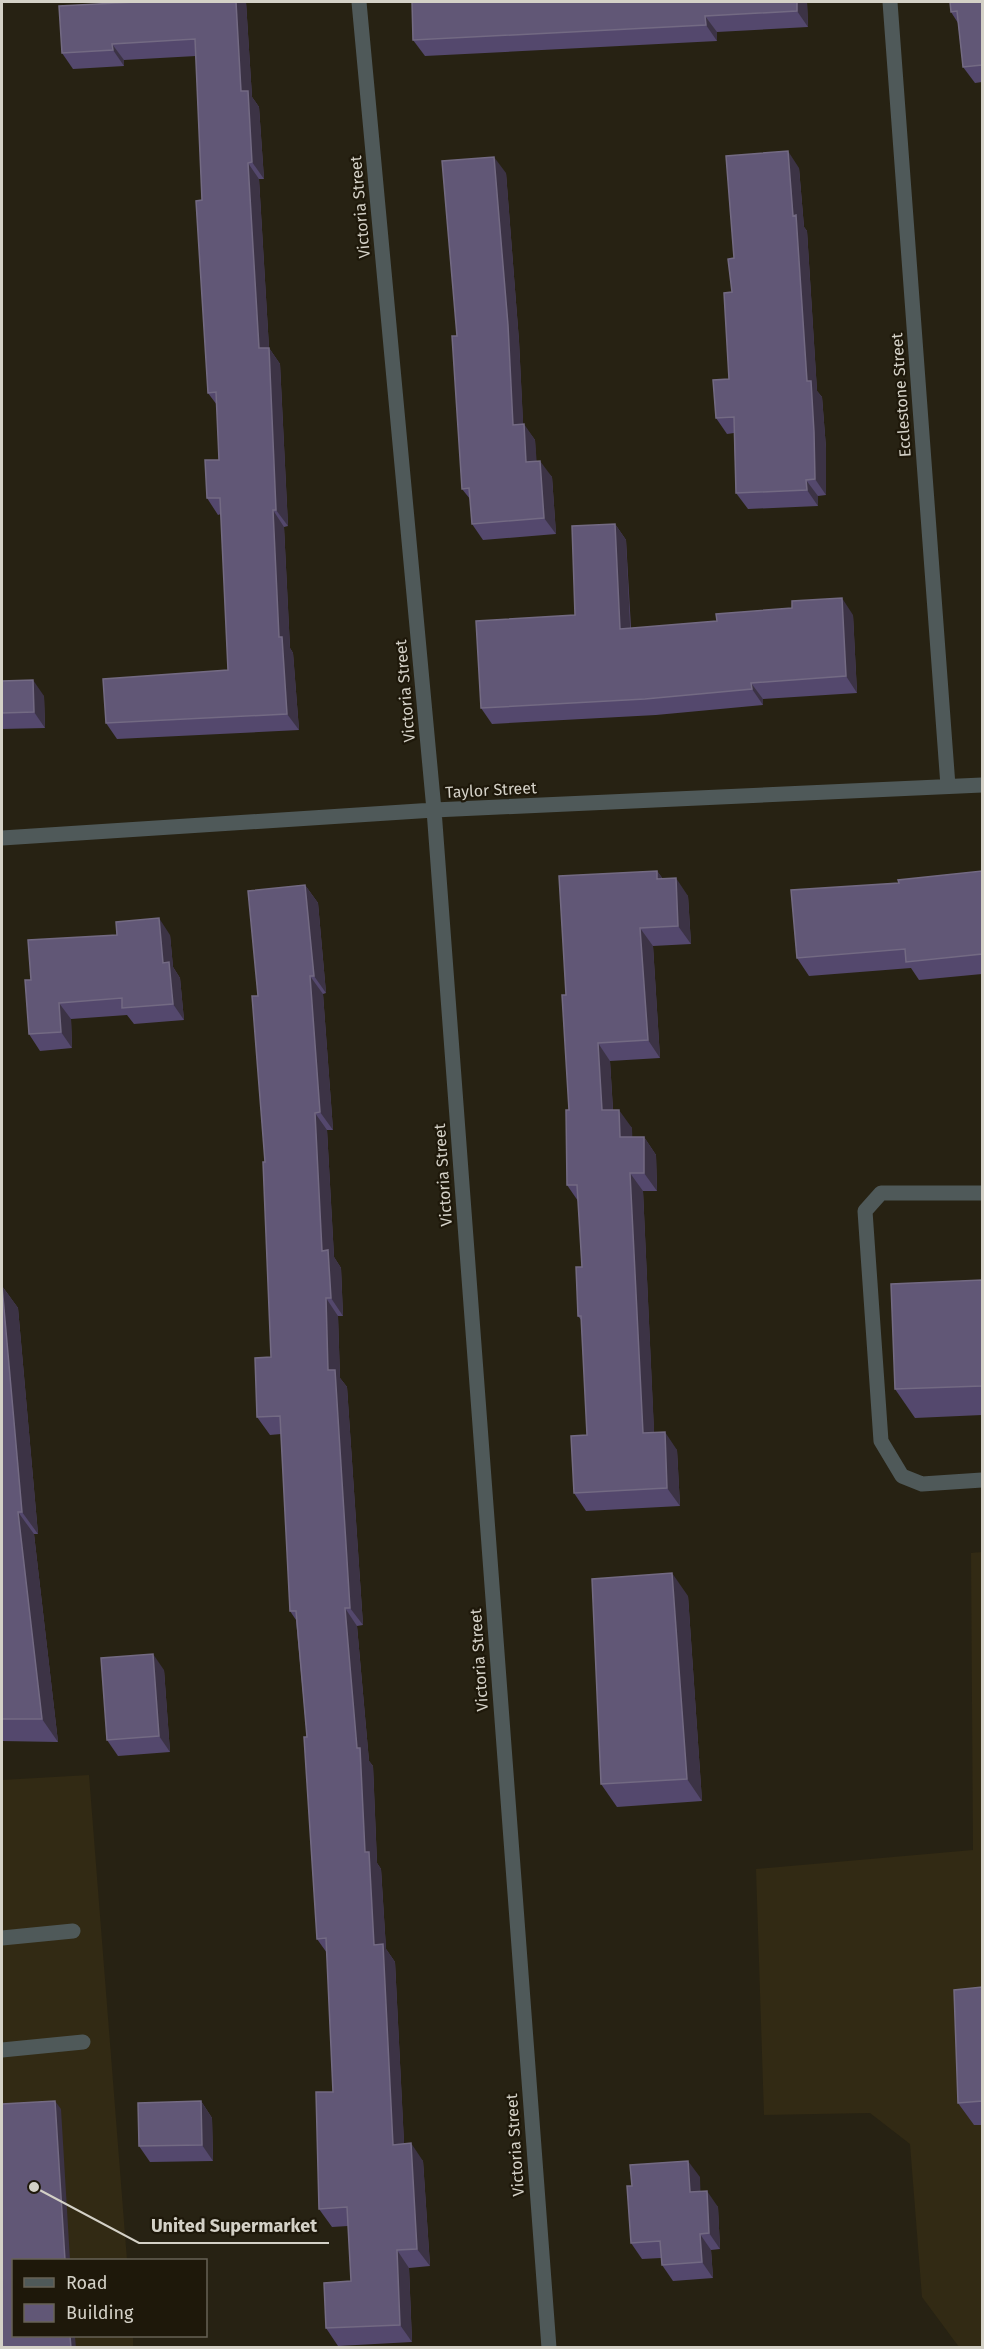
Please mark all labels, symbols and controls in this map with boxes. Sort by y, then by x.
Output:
street label: Victoria Street [346,155,374,259]
street label: Ecclestone Street [887,332,915,458]
street label: Victoria Street [391,639,419,743]
street label: Taylor Street [445,778,537,802]
street label: Victoria Street [430,1123,456,1227]
street label: Victoria Street [466,1608,492,1712]
street label: Victoria Street [502,2093,528,2197]
callout: United Supermarket [139,2207,329,2243]
text: United Supermarket [151,2215,318,2237]
legend [12,2259,207,2337]
text: Road [66,2272,108,2294]
text: Building [66,2302,134,2324]

